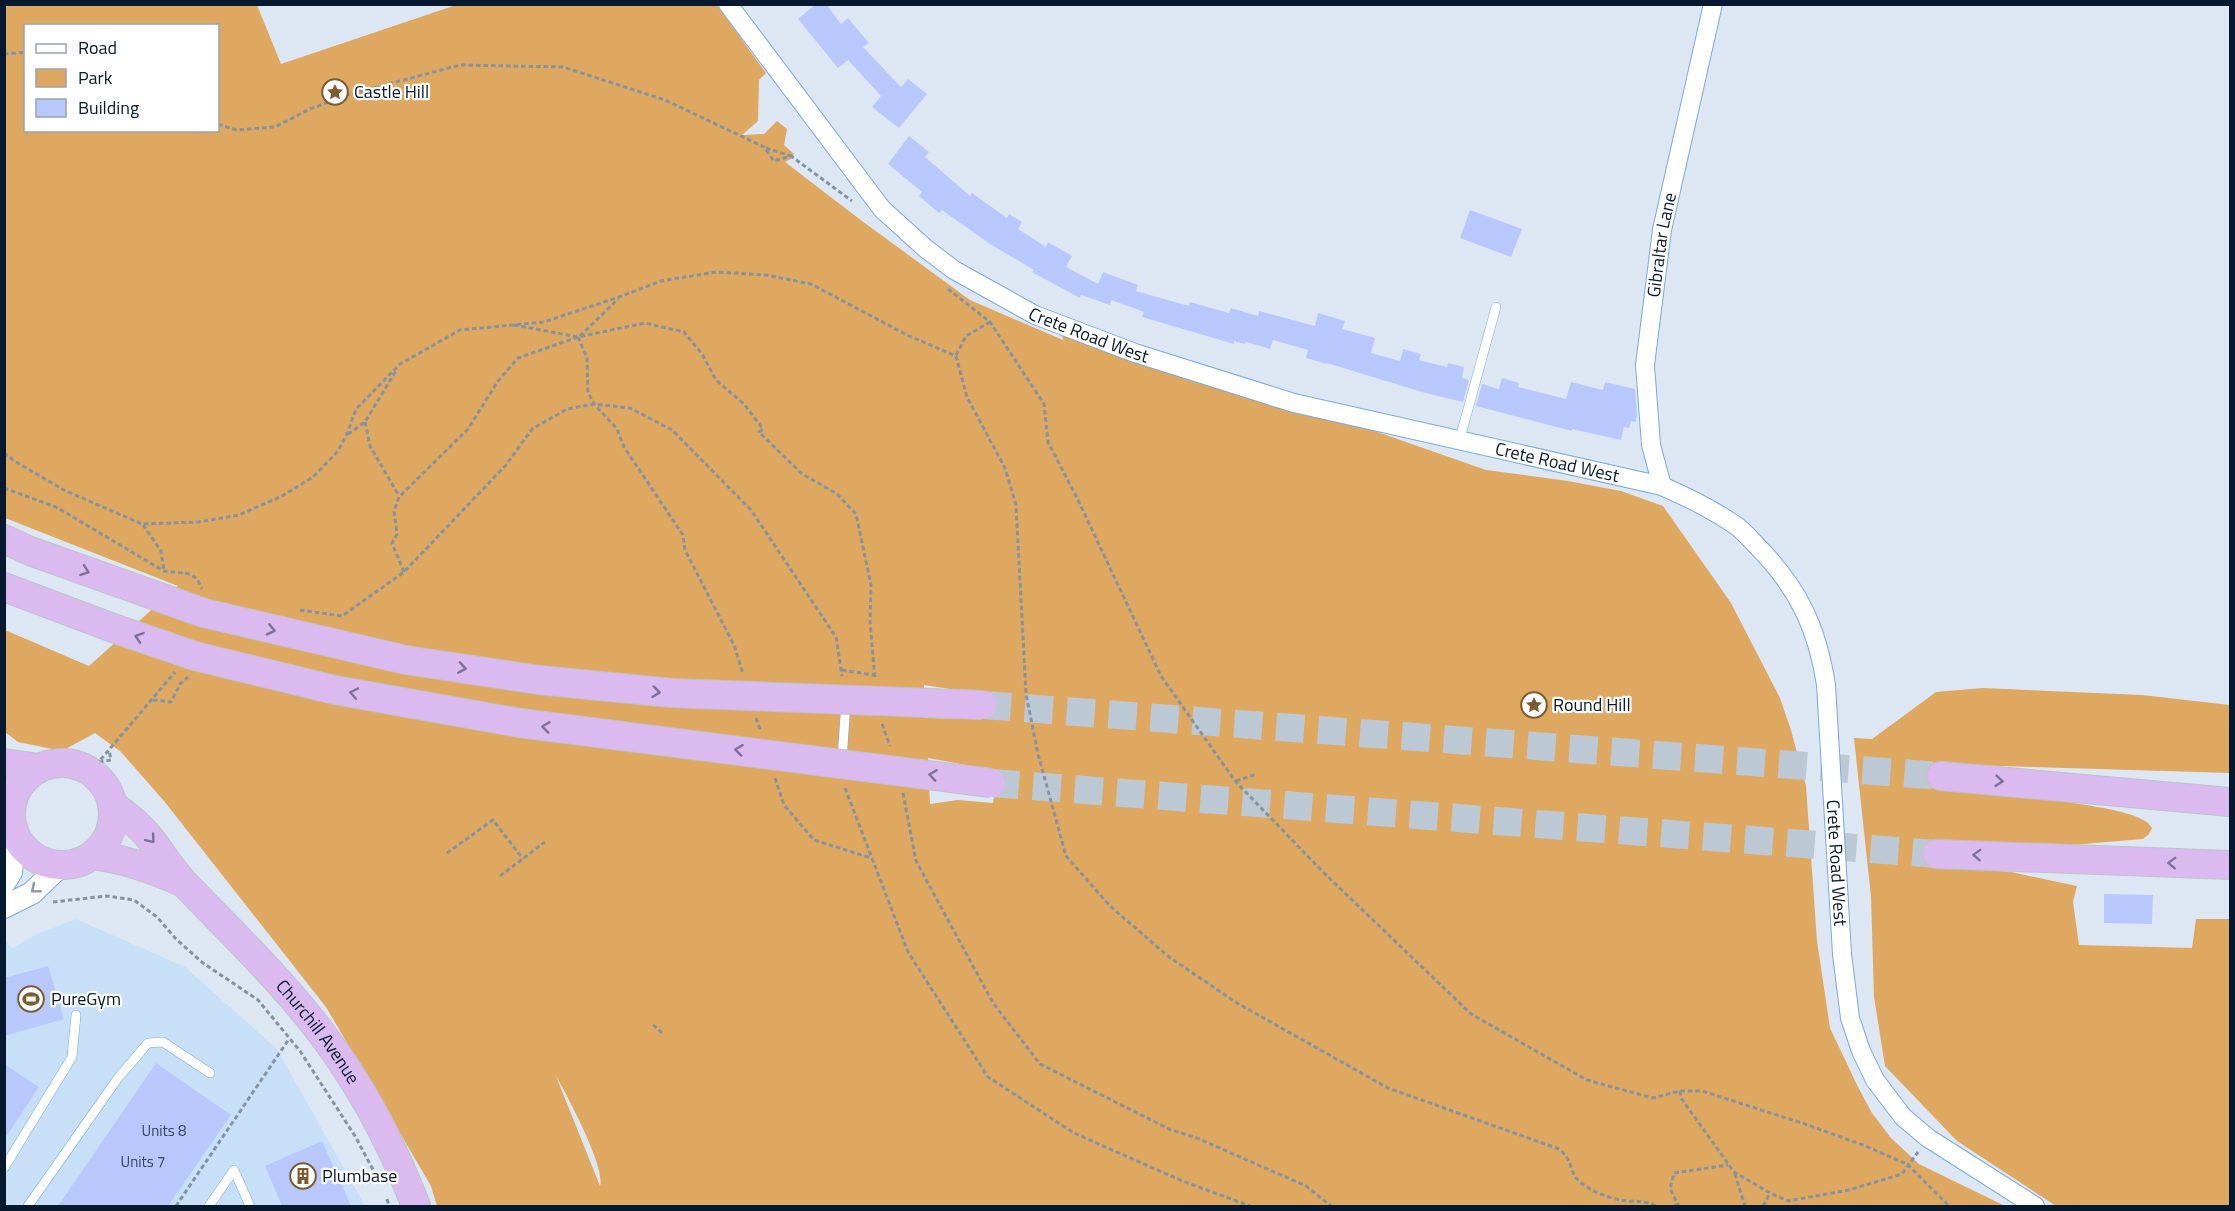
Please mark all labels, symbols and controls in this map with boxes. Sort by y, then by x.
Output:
legend [24,24,219,132]
text: Road [78,34,117,61]
text: Park [78,64,113,91]
place icon: Castle Hill [320,77,350,107]
place label: Castle Hill [354,78,429,105]
text: Building [78,94,139,121]
street label: Gibraltar Lane [1640,190,1683,299]
street label: Crete Road West [1024,300,1153,370]
street label: Crete Road West [1493,435,1623,489]
one-way arrow [79,564,90,577]
one-way arrow [266,622,276,635]
one-way arrow [134,632,145,645]
one-way arrow [458,662,467,674]
one-way arrow [651,685,660,698]
one-way arrow [349,687,359,700]
place icon: Round Hill [1519,690,1549,720]
place label: Round Hill [1553,691,1631,718]
one-way arrow [541,721,550,733]
one-way arrow [735,745,744,757]
one-way arrow [928,770,937,782]
one-way arrow [1995,774,2004,787]
street label: Crete Road West [1820,799,1854,927]
one-way arrow [143,832,154,843]
one-way arrow [1973,849,1982,862]
one-way arrow [2168,856,2177,869]
one-way arrow [31,881,42,892]
street label: Churchill Avenue [270,973,367,1089]
sports icon: PureGym [16,984,46,1014]
place label: PureGym [51,985,121,1012]
house number: Units 8 [142,1119,186,1142]
house number: Units 7 [121,1150,165,1173]
building icon: Plumbase [288,1161,318,1191]
place label: Plumbase [322,1162,397,1189]

